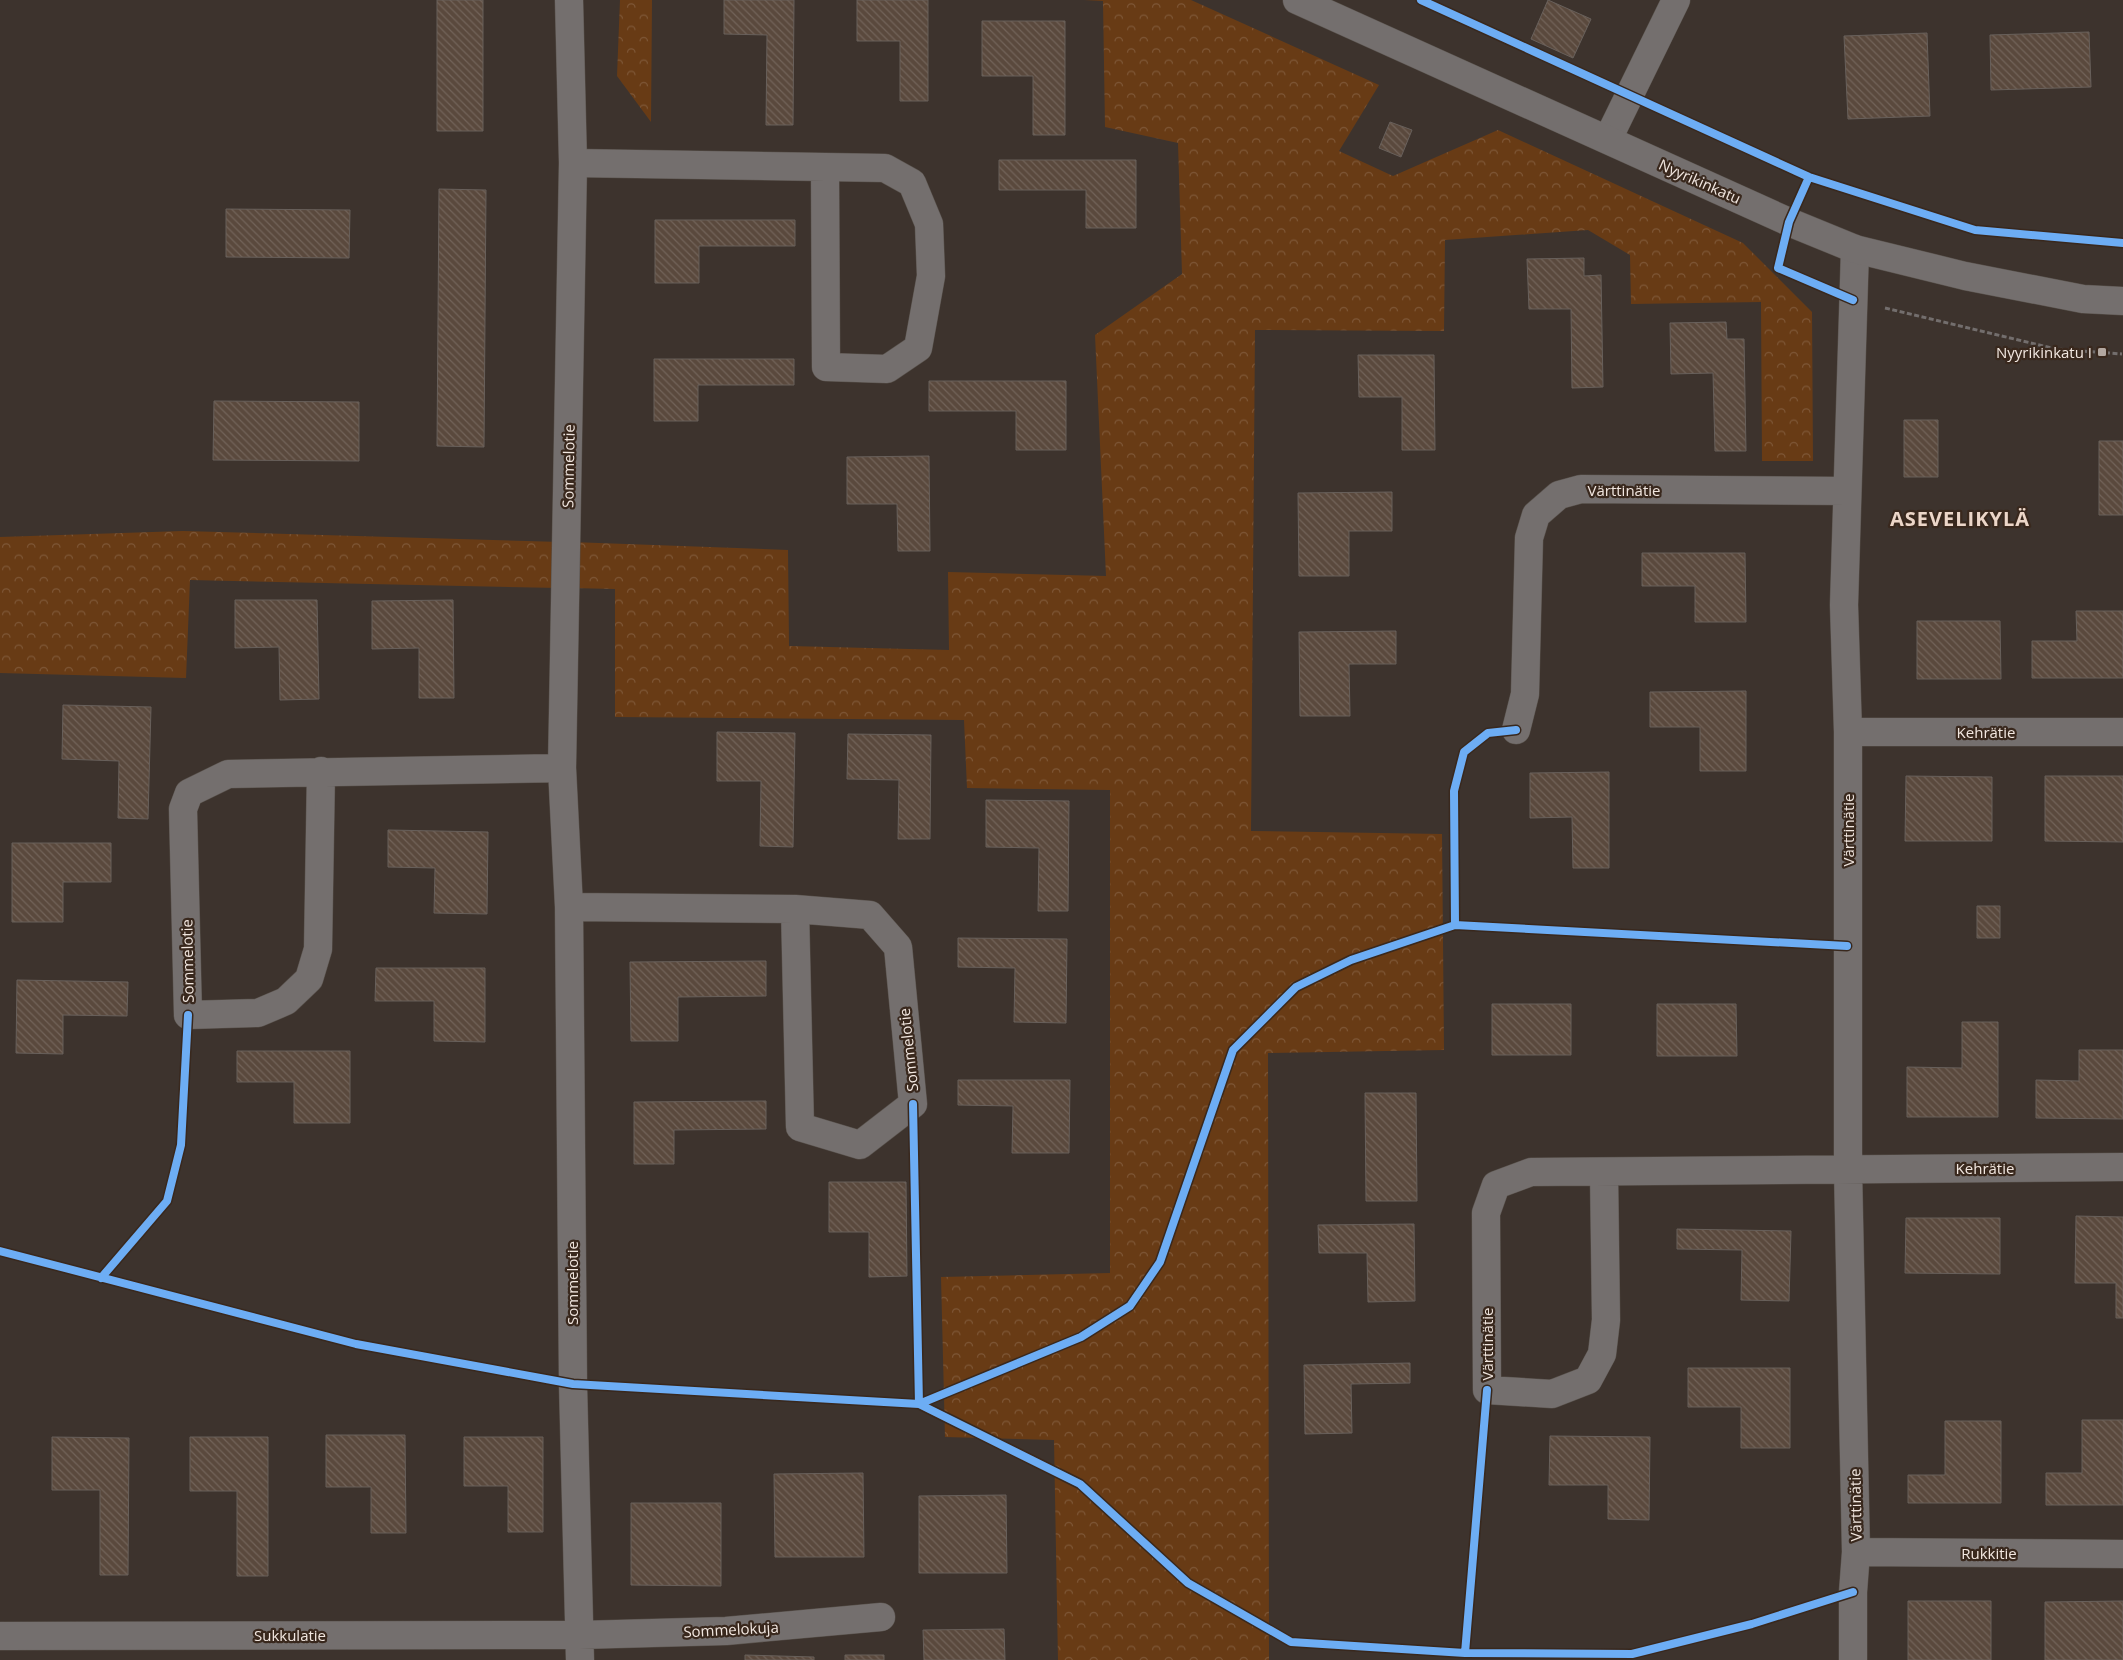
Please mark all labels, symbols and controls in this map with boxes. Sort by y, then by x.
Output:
street label: Nyyrikinkatu [1656,154,1744,208]
place label: Nyyrikinkatu I [1996,342,2092,362]
marker: Nyyrikinkatu I [2096,346,2108,358]
street label: Sommelotie [557,424,579,508]
street label: Värttinätie [1588,480,1660,500]
district label: ASEVELIKYLÄ [1890,505,2030,532]
street label: Kehrätie [1957,722,2015,742]
street label: Värttinätie [1838,794,1858,866]
street label: Sommelotie [176,919,198,1003]
street label: Sommelotie [894,1007,922,1093]
street label: Kehrätie [1956,1158,2014,1178]
street label: Sommelotie [562,1241,582,1325]
street label: Värttinätie [1477,1308,1497,1380]
street label: Värttinätie [1844,1468,1866,1542]
street label: Rukkitie [1961,1543,2017,1563]
street label: Sommelokuja [683,1617,779,1641]
street label: Sukkulatie [254,1625,326,1645]

